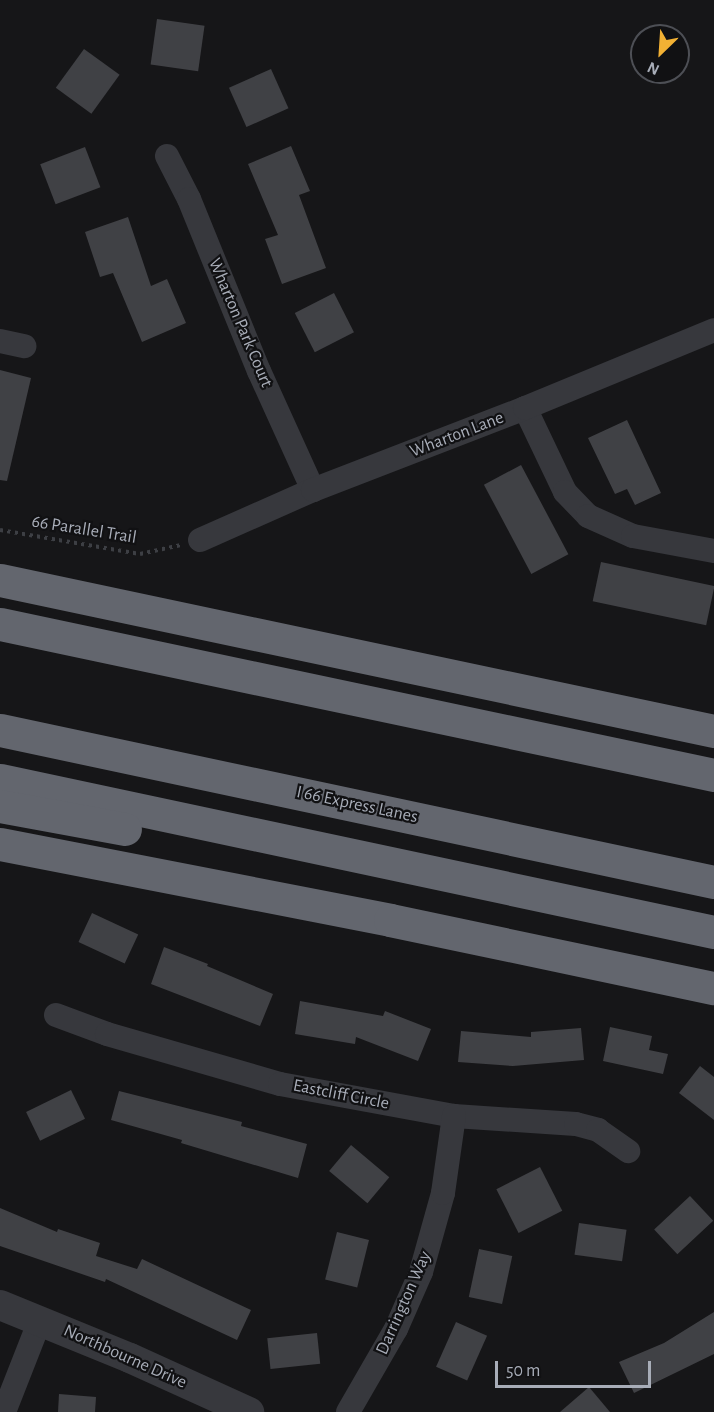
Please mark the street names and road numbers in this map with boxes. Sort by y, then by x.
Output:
street label: Wharton Park Court [203,255,277,391]
street label: Wharton Lane [407,407,507,463]
street label: 66 Parallel Trail [30,511,138,549]
street label: I 66 Express Lanes [294,782,420,828]
street label: Eastcliff Circle [291,1075,391,1115]
street label: Darrington Way [372,1248,436,1358]
street label: Northbourne Drive [60,1320,190,1394]

